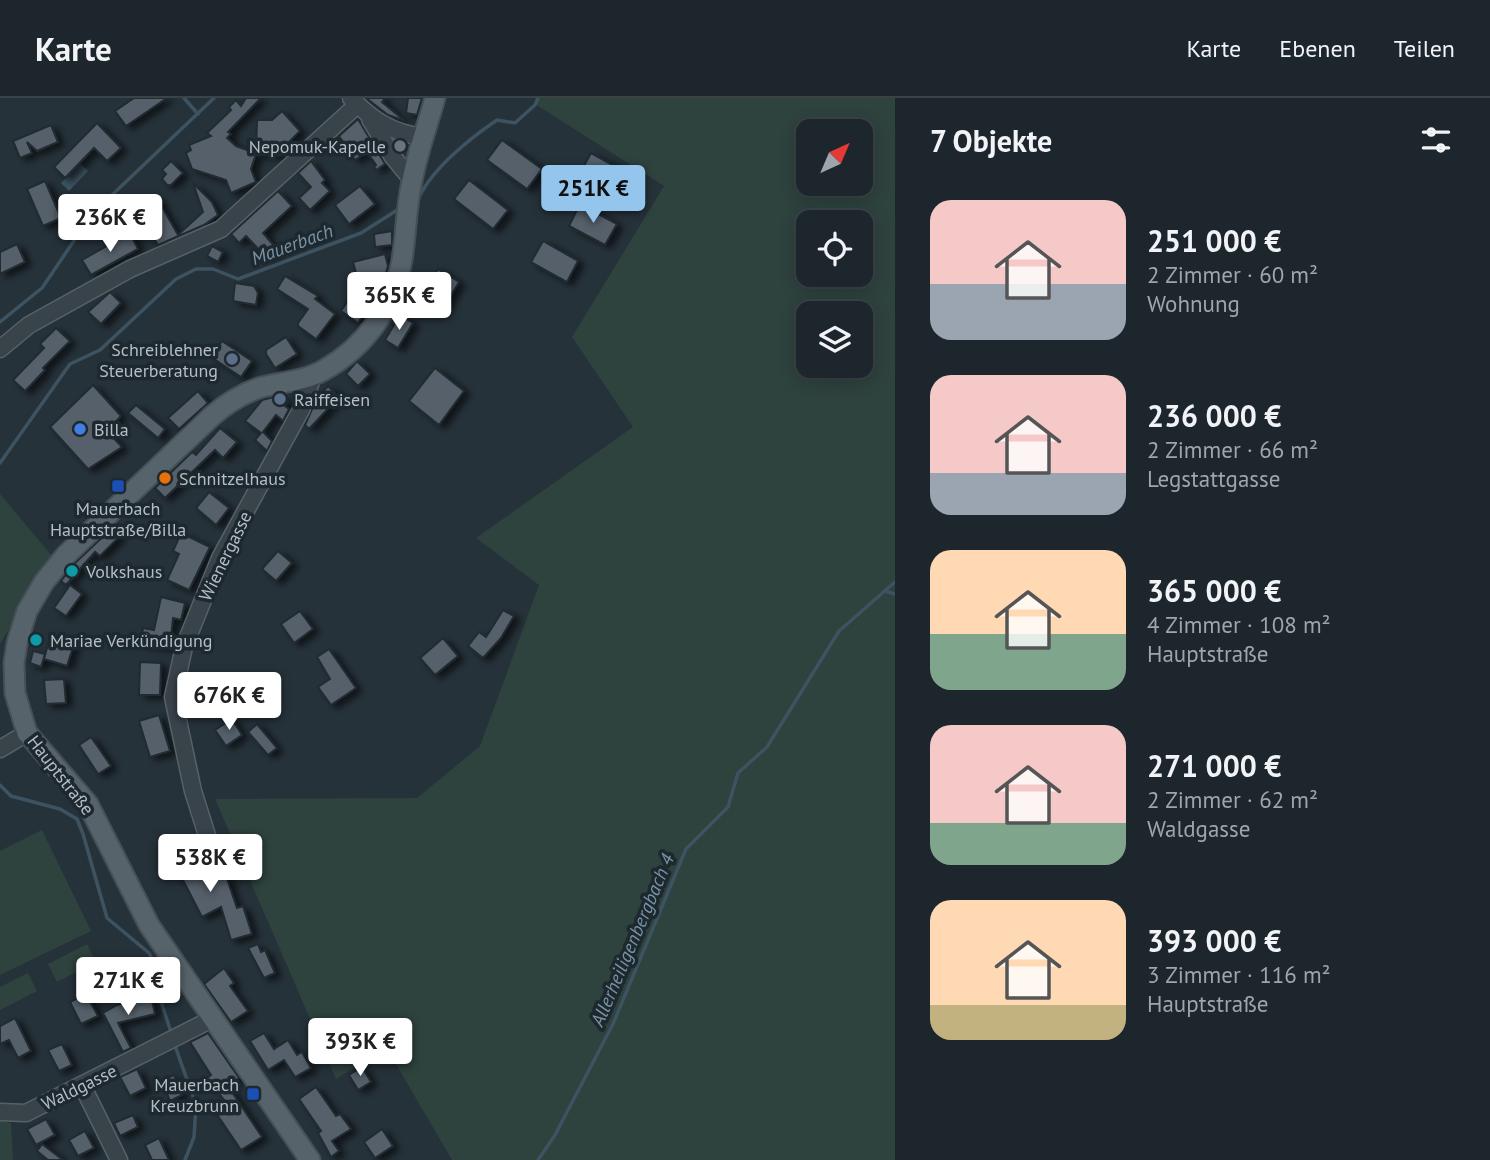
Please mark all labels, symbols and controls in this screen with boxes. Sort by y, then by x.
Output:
text: Karte [35,27,112,70]
text: Karte [1187,33,1241,64]
text: Ebenen [1279,33,1356,64]
text: Teilen [1394,33,1455,64]
north arrow [796,119,873,196]
map controls [796,119,873,378]
text: 7 Objekte [930,121,1052,160]
icon: filters [1417,121,1455,159]
place label: Nepomuk-Kapelle [249,135,386,158]
marker: Nepomuk-Kapelle [392,138,408,154]
pin: 251K € [536,166,650,225]
text: 251K € [557,173,629,202]
pin: 236K € [53,194,167,254]
text: 236K € [74,202,146,231]
button: locate [796,210,873,287]
water label: Mauerbach [248,218,336,270]
text: 251 000 € [1147,221,1281,260]
icon: home [986,228,1070,312]
text: 2 Zimmer · 60 m² [1147,260,1318,289]
pin: 365K € [342,272,456,332]
text: 365K € [363,280,435,309]
text: Wohnung [1147,289,1240,318]
button: layers [796,301,873,378]
place label: Schreiblehner Steuerberatung [99,338,218,382]
marker: Schreiblehner Steuerberatung [224,351,240,367]
place label: Raiffeisen [294,388,370,411]
marker: Raiffeisen [272,391,288,407]
text: 236 000 € [1147,396,1281,435]
icon: home [986,403,1070,487]
place label: Billa [94,418,129,441]
marker: Billa [72,421,88,437]
text: 2 Zimmer · 66 m² [1147,435,1318,464]
text: Legstattgasse [1147,464,1280,493]
place label: Schnitzelhaus [179,467,286,490]
marker: Schnitzelhaus [157,470,173,486]
marker: Mauerbach Hauptstraße/Billa [110,478,126,494]
place label: Mauerbach Hauptstraße/Billa [50,497,186,541]
street label: Wienergasse [193,507,257,605]
place label: Volkshaus [85,560,162,583]
marker: Volkshaus [64,563,80,579]
text: 365 000 € [1147,571,1281,610]
icon: home [986,578,1070,662]
text: 4 Zimmer · 108 m² [1147,610,1331,639]
place label: Mariae Verkündigung [50,629,212,652]
marker: Mariae Verkündigung [28,632,44,648]
text: Hauptstraße [1147,639,1269,668]
pin: 676K € [172,672,286,732]
text: 676K € [193,680,265,709]
street label: Hauptstraße [23,730,99,820]
text: 271 000 € [1147,746,1281,785]
icon: home [986,753,1070,837]
text: 2 Zimmer · 62 m² [1147,785,1318,814]
text: Waldgasse [1147,814,1250,843]
pin: 538K € [153,834,267,894]
text: 538K € [174,842,246,871]
water label: Allerheiligenbergbach 4 [584,849,680,1031]
text: 393 000 € [1147,921,1281,960]
icon: home [986,928,1070,1012]
pin: 271K € [71,958,185,1017]
text: 3 Zimmer · 116 m² [1147,960,1331,989]
text: 271K € [92,965,164,994]
text: Hauptstraße [1147,989,1269,1018]
pin: 393K € [303,1018,417,1078]
text: 393K € [324,1026,396,1055]
street label: Waldgasse [38,1059,120,1115]
place label: Mauerbach Kreuzbrunn [150,1073,239,1117]
marker: Mauerbach Kreuzbrunn [245,1086,261,1102]

